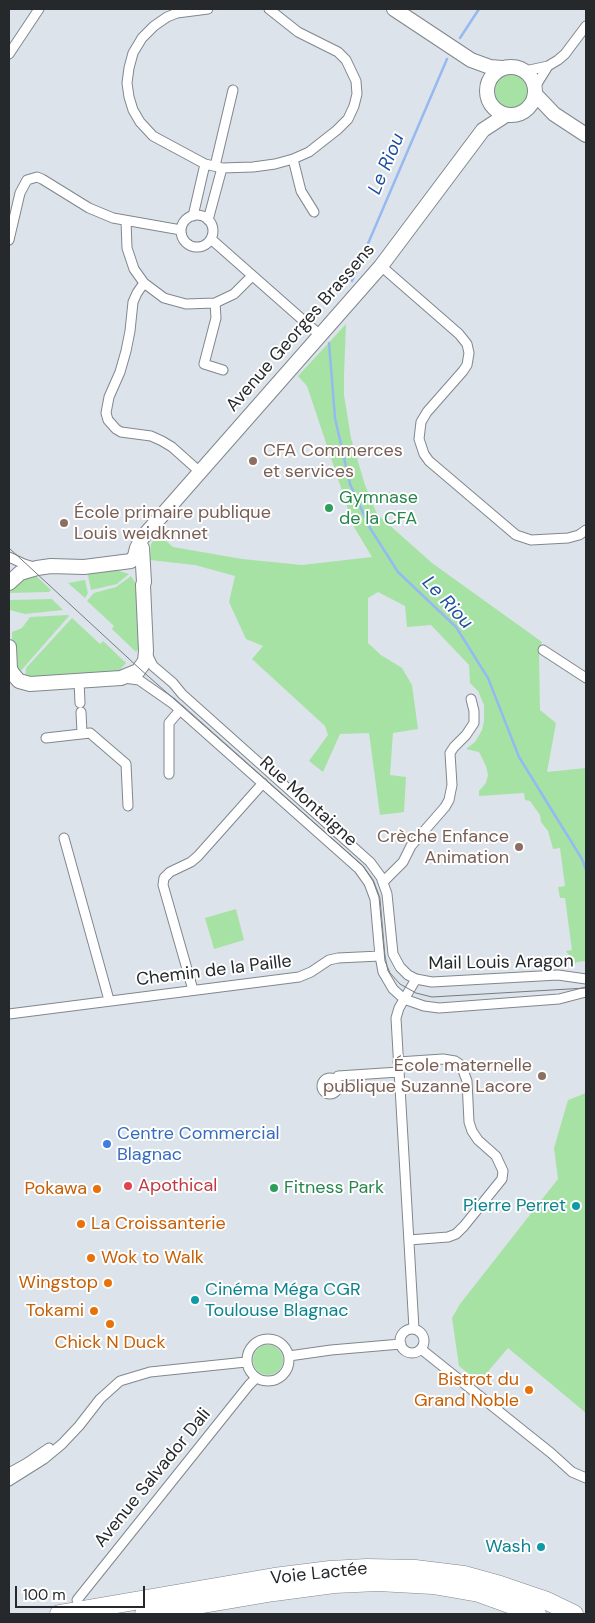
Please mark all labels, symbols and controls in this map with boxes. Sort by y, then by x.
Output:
water label: Le Riou [364,130,410,198]
street label: Avenue Georges Brassens [222,240,380,416]
place label: CFA Commerces et services [263,440,403,482]
marker: CFA Commerces et services [247,455,259,467]
place label: Gymnase de la CFA [339,487,418,530]
place label: École primaire publique Louis weidknnet [74,502,271,544]
marker: Gymnase de la CFA [323,502,335,514]
marker: École primaire publique Louis weidknnet [58,517,70,529]
water label: Le Riou [417,572,477,634]
street label: Rue Montaigne [255,753,361,851]
place label: Crèche Enfance Animation [377,826,509,869]
marker: Crèche Enfance Animation [513,841,525,853]
street label: Chemin de la Paille [135,951,293,991]
street label: Mail Louis Aragon [428,951,574,975]
place label: École maternelle publique Suzanne Lacore [323,1055,532,1098]
marker: École maternelle publique Suzanne Lacore [536,1070,548,1082]
place label: Centre Commercial Blagnac [117,1123,279,1166]
marker: Centre Commercial Blagnac [101,1138,113,1150]
place label: Apothical [138,1175,217,1197]
place label: Fitness Park [284,1177,384,1199]
place label: Pokawa [25,1178,87,1200]
marker: Apothical [122,1180,134,1192]
marker: Fitness Park [268,1182,280,1194]
marker: Pokawa [91,1183,103,1195]
place label: Pierre Perret [463,1195,566,1217]
marker: Pierre Perret [570,1200,582,1212]
place label: La Croissanterie [91,1213,226,1235]
marker: La Croissanterie [75,1218,87,1230]
place label: Wok to Walk [101,1247,204,1269]
marker: Wok to Walk [85,1252,97,1264]
place label: Wingstop [18,1272,98,1294]
marker: Wingstop [102,1277,114,1289]
place label: Cinéma Méga CGR Toulouse Blagnac [205,1279,361,1322]
marker: Cinéma Méga CGR Toulouse Blagnac [189,1294,201,1306]
place label: Tokami [26,1300,84,1322]
marker: Tokami [88,1305,100,1317]
marker: Chick N Duck [104,1318,116,1330]
place label: Chick N Duck [54,1332,166,1354]
place label: Bistrot du Grand Noble [414,1369,519,1412]
marker: Bistrot du Grand Noble [523,1384,535,1396]
street label: Avenue Salvador Dali [90,1404,216,1552]
place label: Wash [485,1536,531,1558]
marker: Wash [535,1541,547,1553]
street label: Voie Lactée [269,1558,369,1590]
scale bar [18,1576,148,1608]
text: 100 m [23,1585,66,1605]

